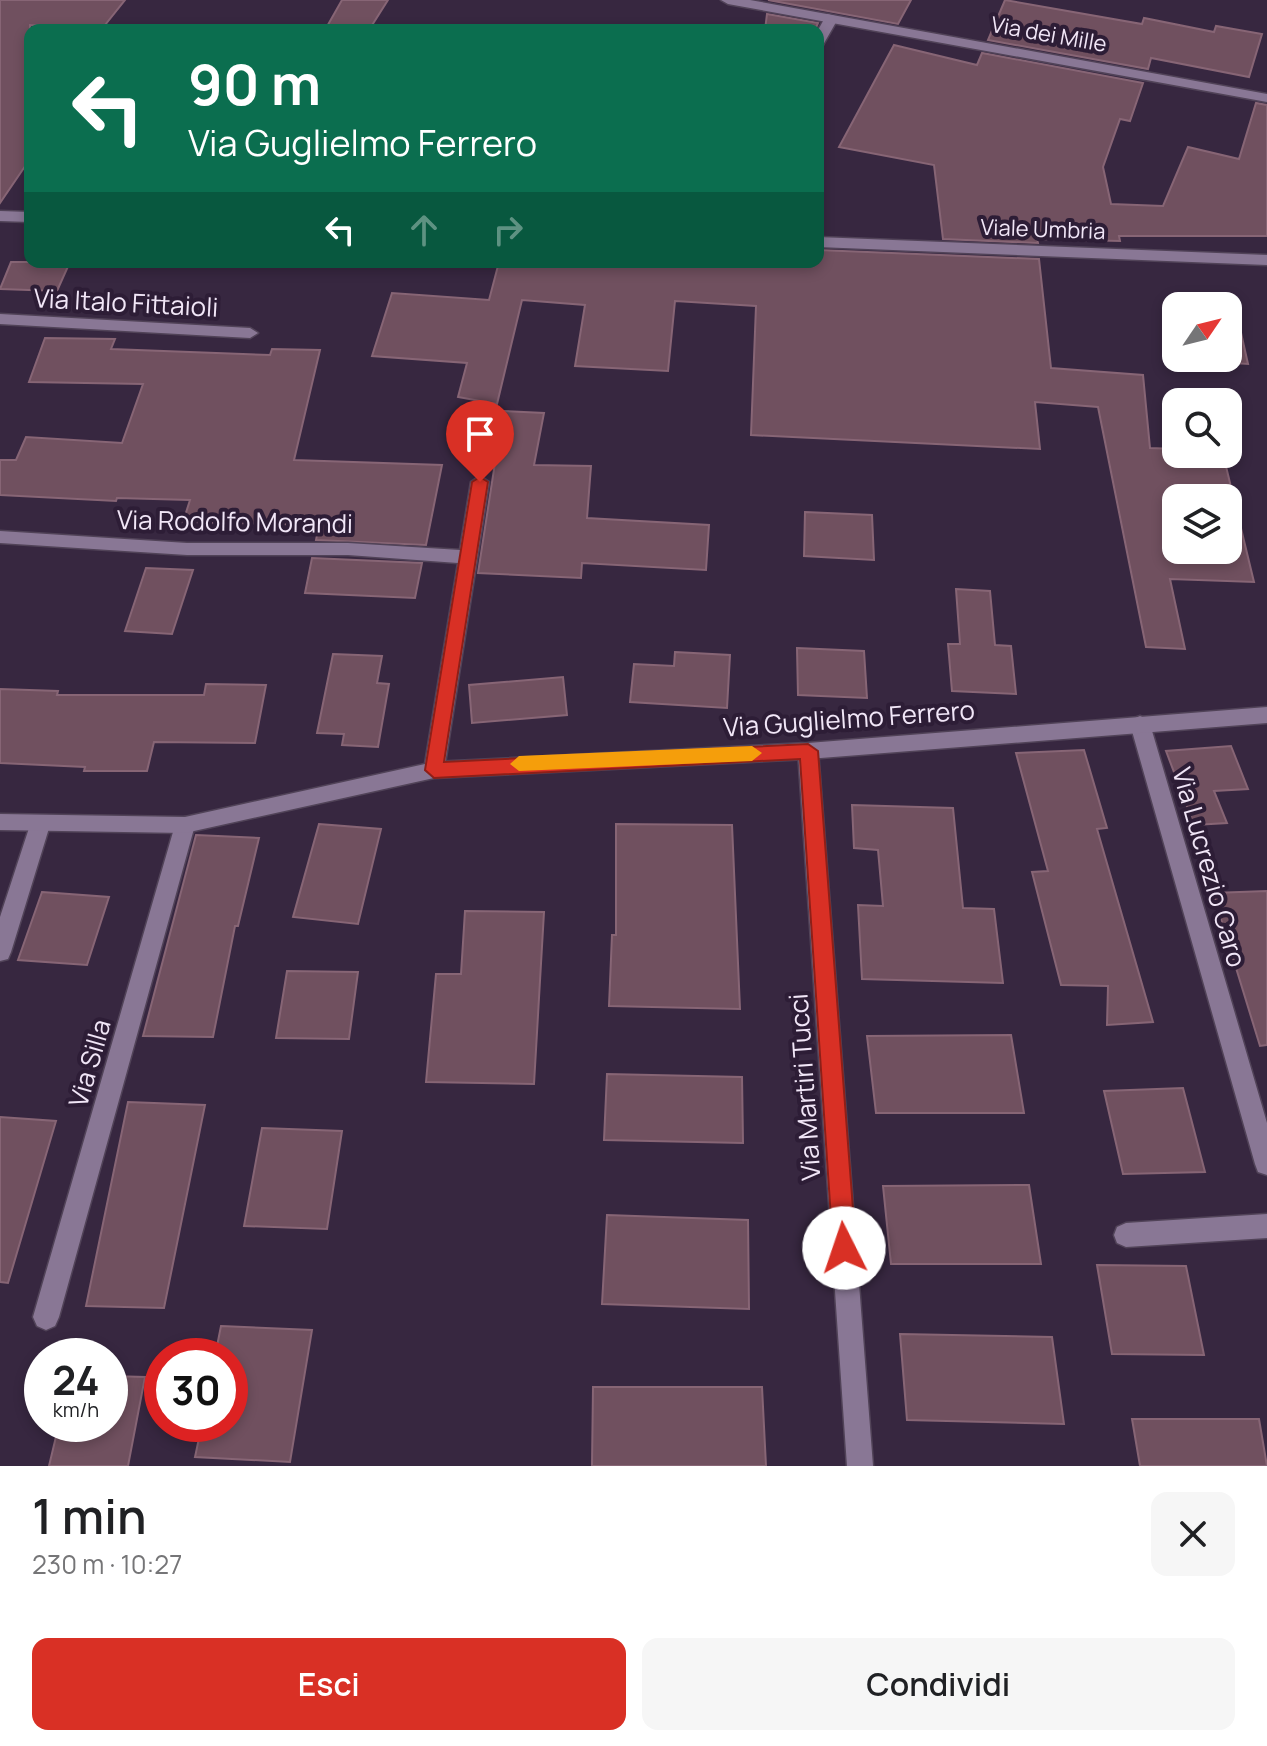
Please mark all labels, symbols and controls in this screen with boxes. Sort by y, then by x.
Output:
street label: Via dei Mille [989,9,1109,59]
text: 90 m [188,45,321,122]
icon: left [56,56,160,160]
text: Via Guglielmo Ferrero [188,118,537,167]
icon: left [318,208,362,252]
icon: ahead [402,208,446,252]
icon: right [486,208,530,252]
street label: Viale Umbria [980,212,1106,246]
street label: Via Italo Fittaioli [33,279,219,325]
north arrow [1162,292,1242,372]
map controls [1162,292,1242,564]
button: search [1162,388,1242,468]
pin [446,400,514,482]
icon: arrive [458,412,502,456]
button: layers [1162,484,1242,564]
street label: Via Rodolfo Morandi [117,501,353,541]
street label: Via Guglielmo Ferrero [722,691,976,745]
street label: Via Lucrezio Caro [1164,763,1256,971]
street label: Via Martiri Tucci [780,992,828,1182]
street label: Via Silla [59,1015,119,1111]
position arrow [802,1206,886,1290]
speed limit sign: 30 [144,1338,248,1442]
text: 24 [52,1352,100,1407]
text: km/h [53,1396,99,1423]
text: 1 min [32,1483,146,1548]
button: close [1151,1492,1235,1576]
text: 230 m · 10:27 [32,1546,182,1582]
button: Esci [32,1638,626,1730]
button: Condividi [642,1638,1235,1730]

